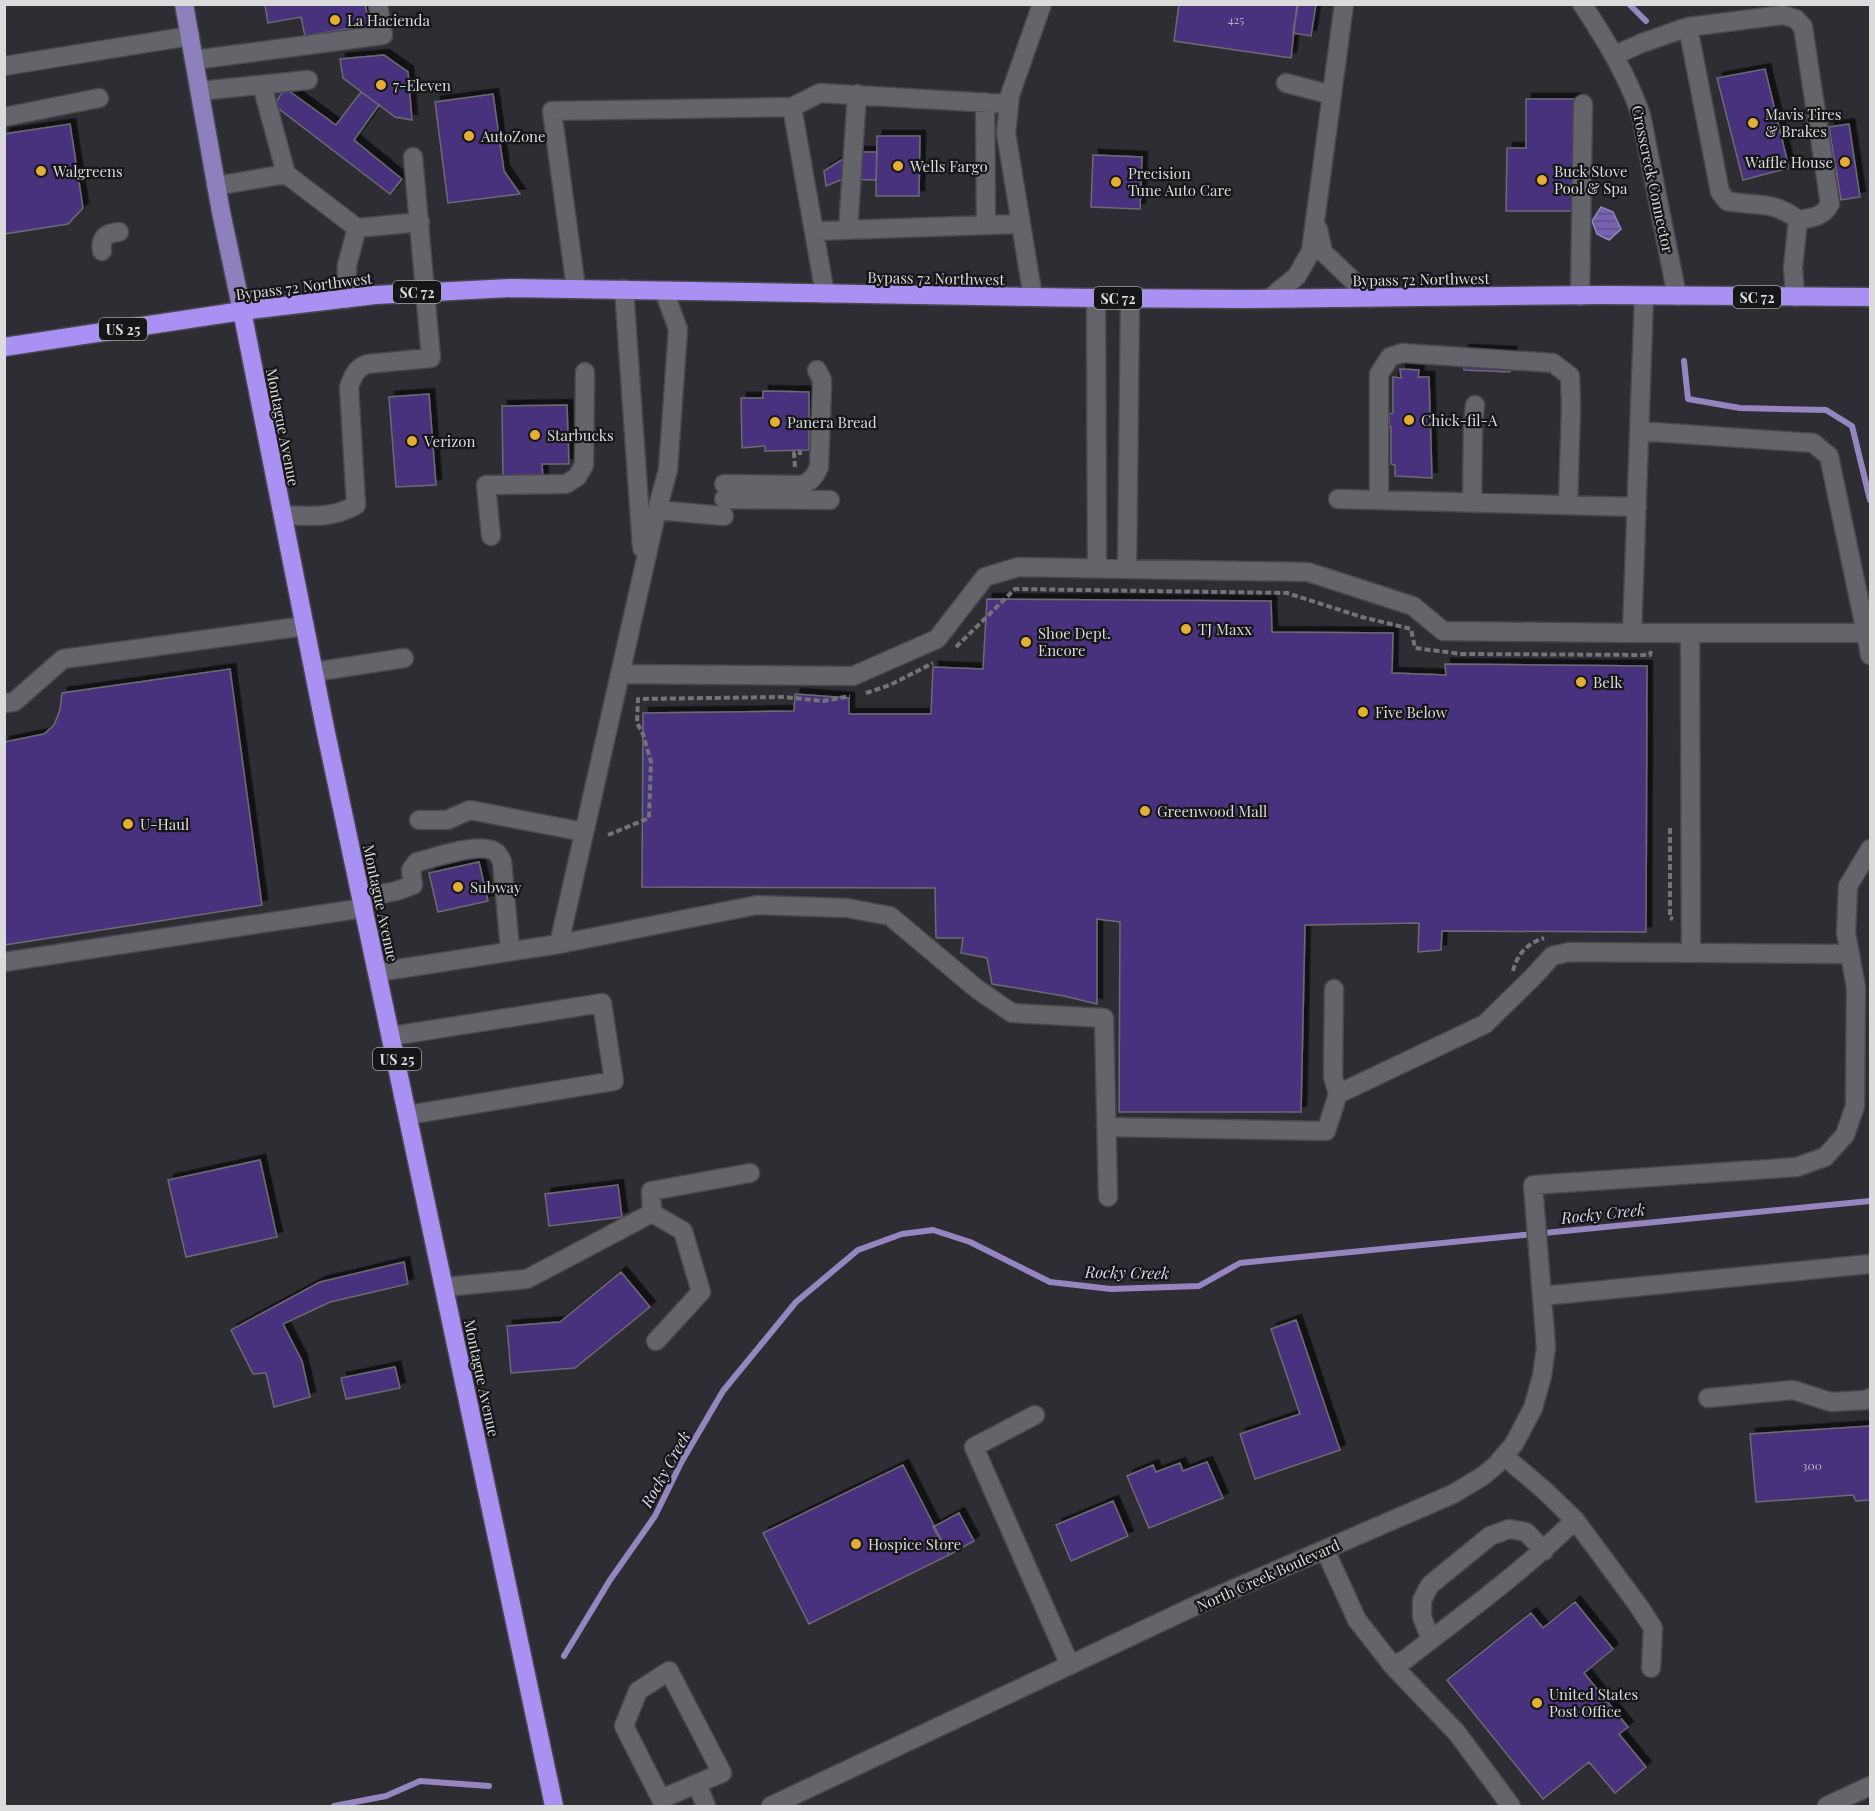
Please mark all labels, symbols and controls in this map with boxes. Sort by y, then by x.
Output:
place label: La Hacienda [347,10,431,30]
house number: 425 [1228,11,1244,27]
marker: La Hacienda [328,13,342,27]
place label: 7-Eleven [393,75,451,95]
marker: 7-Eleven [374,78,388,92]
street label: Crosscreek Connector [1628,103,1678,255]
place label: Mavis Tires & Brakes [1765,104,1842,141]
marker: Mavis Tires & Brakes [1746,116,1760,130]
place label: AutoZone [480,126,546,146]
marker: AutoZone [462,129,476,143]
place label: Waffle House [1744,152,1833,172]
marker: Waffle House [1838,155,1852,169]
place label: Wells Fargo [909,156,988,176]
marker: Wells Fargo [891,159,905,173]
place label: Walgreens [52,161,123,181]
place label: Buck Stove Pool & Spa [1554,161,1628,198]
place label: Precision Tune Auto Care [1128,163,1232,200]
marker: Walgreens [34,164,48,178]
marker: Buck Stove Pool & Spa [1535,173,1549,187]
marker: Precision Tune Auto Care [1109,175,1123,189]
street label: Bypass 72 Northwest [867,267,1005,289]
street label: Bypass 72 Northwest [235,268,374,304]
street label: Bypass 72 Northwest [1352,268,1490,290]
road number: SC 72 [393,281,441,303]
road number: SC 72 [1733,286,1781,308]
road number: SC 72 [1094,287,1142,309]
road number: US 25 [99,318,147,340]
street label: Montague Avenue [262,366,304,488]
place label: Chick-fil-A [1421,410,1498,430]
place label: Panera Bread [787,412,877,432]
marker: Chick-fil-A [1402,413,1416,427]
marker: Panera Bread [768,415,782,429]
place label: Starbucks [547,425,614,445]
marker: Starbucks [528,428,542,442]
place label: Verizon [423,431,476,451]
marker: Verizon [405,434,419,448]
place label: TJ Maxx [1198,619,1252,639]
marker: TJ Maxx [1179,622,1193,636]
place label: Shoe Dept. Encore [1038,623,1111,660]
marker: Shoe Dept. Encore [1019,635,1033,649]
place label: Belk [1593,672,1623,692]
marker: Belk [1574,675,1588,689]
place label: Five Below [1375,702,1448,722]
marker: Five Below [1356,705,1370,719]
place label: Greenwood Mall [1157,801,1267,821]
marker: Greenwood Mall [1138,804,1152,818]
place label: U-Haul [140,814,189,834]
marker: U-Haul [121,817,135,831]
street label: Montague Avenue [359,842,403,964]
place label: Subway [470,877,522,897]
marker: Subway [451,880,465,894]
road number: US 25 [373,1048,421,1070]
water label: Rocky Creek [1559,1198,1646,1228]
water label: Rocky Creek [1084,1261,1169,1283]
street label: Montague Avenue [460,1317,504,1439]
water label: Rocky Creek [635,1427,695,1512]
house number: 300 [1802,1457,1822,1473]
place label: Hospice Store [868,1534,961,1554]
street label: North Creek Boulevard [1193,1534,1343,1616]
marker: Hospice Store [849,1537,863,1551]
place label: United States Post Office [1549,1684,1638,1721]
marker: United States Post Office [1530,1696,1544,1710]

